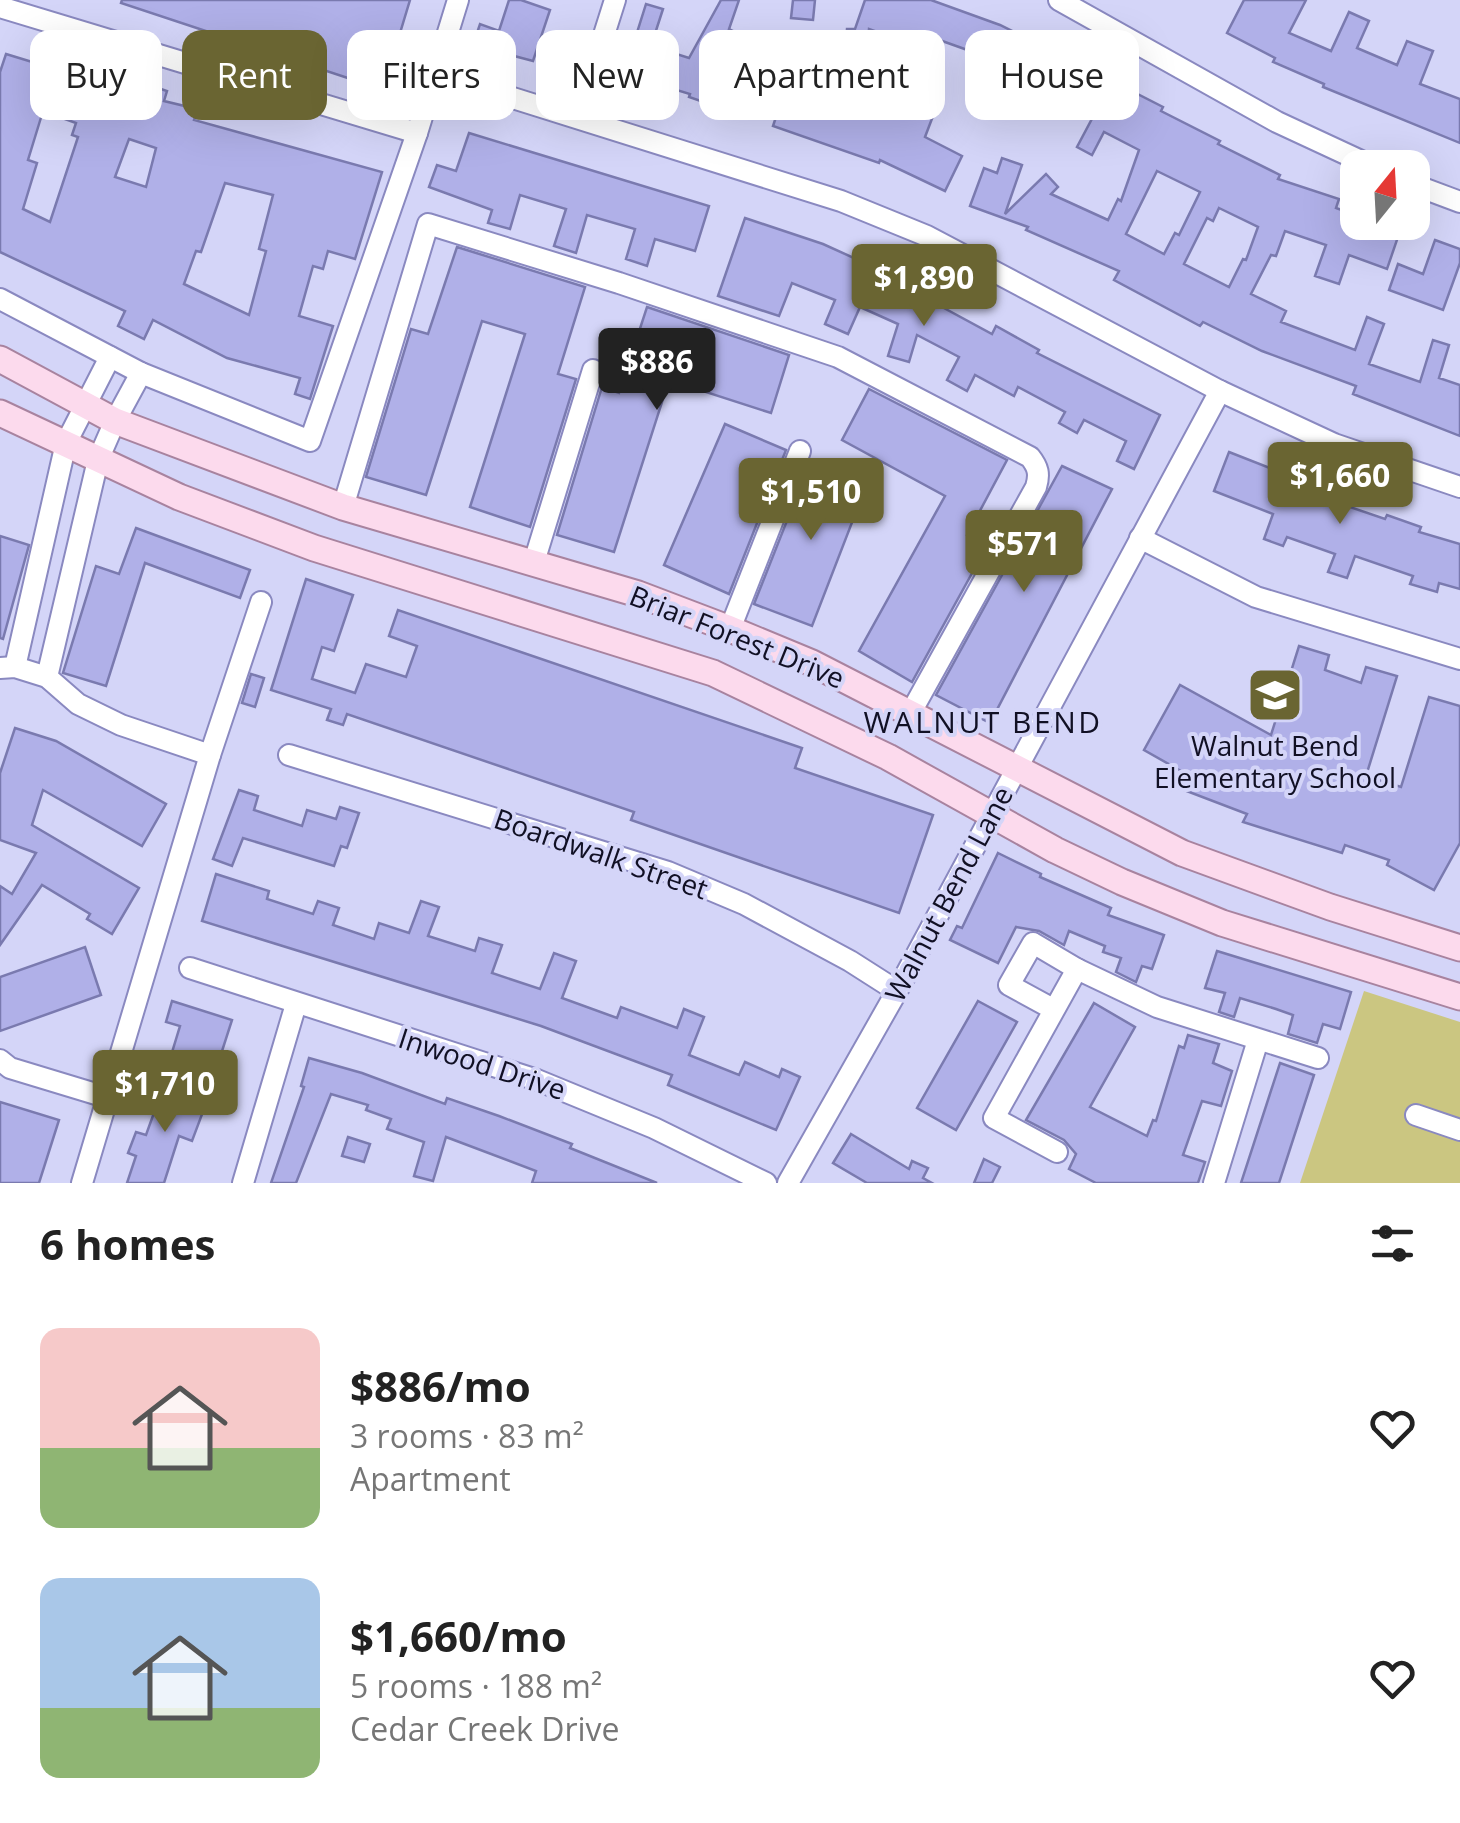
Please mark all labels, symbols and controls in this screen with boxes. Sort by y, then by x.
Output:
chip: Buy [30,30,162,120]
chip: Rent [182,30,327,120]
chip: Filters [347,30,516,120]
chip: New [536,30,679,120]
chip: Apartment [699,30,945,120]
chip: House [965,30,1139,120]
north arrow [1340,150,1430,240]
map controls [1340,150,1430,240]
pin: $1,890 [843,244,1005,329]
text: $1,890 [874,255,974,298]
pin: $886 [598,328,716,413]
text: $886 [620,339,694,382]
pin: $1,660 [1259,442,1421,527]
text: $1,660 [1290,453,1390,496]
pin: $1,510 [730,458,892,543]
text: $1,510 [761,469,861,512]
pin: $571 [965,510,1083,595]
text: $571 [987,521,1061,564]
street label: Briar Forest Drive [624,576,850,696]
school or university icon: Walnut Bend Elementary School [1245,665,1305,725]
district label: WALNUT BEND [863,701,1103,742]
place label: Walnut Bend Elementary School [1154,726,1396,796]
street label: Walnut Bend Lane [875,779,1021,1008]
street label: Boardwalk Street [489,799,713,907]
street label: Inwood Drive [394,1018,571,1108]
pin: $1,710 [84,1050,246,1135]
text: $1,710 [115,1061,215,1104]
text: 6 homes [40,1215,215,1272]
icon: filters [1365,1216,1420,1271]
text: $886/mo [350,1357,531,1414]
icon: home [120,1368,240,1488]
icon: heart [1365,1401,1420,1456]
text: 3 rooms · 83 m² [350,1414,584,1457]
text: Apartment [350,1457,511,1500]
text: $1,660/mo [350,1607,567,1664]
icon: home [120,1618,240,1738]
icon: heart [1365,1651,1420,1706]
text: 5 rooms · 188 m² [350,1664,602,1707]
text: Cedar Creek Drive [350,1707,620,1750]

